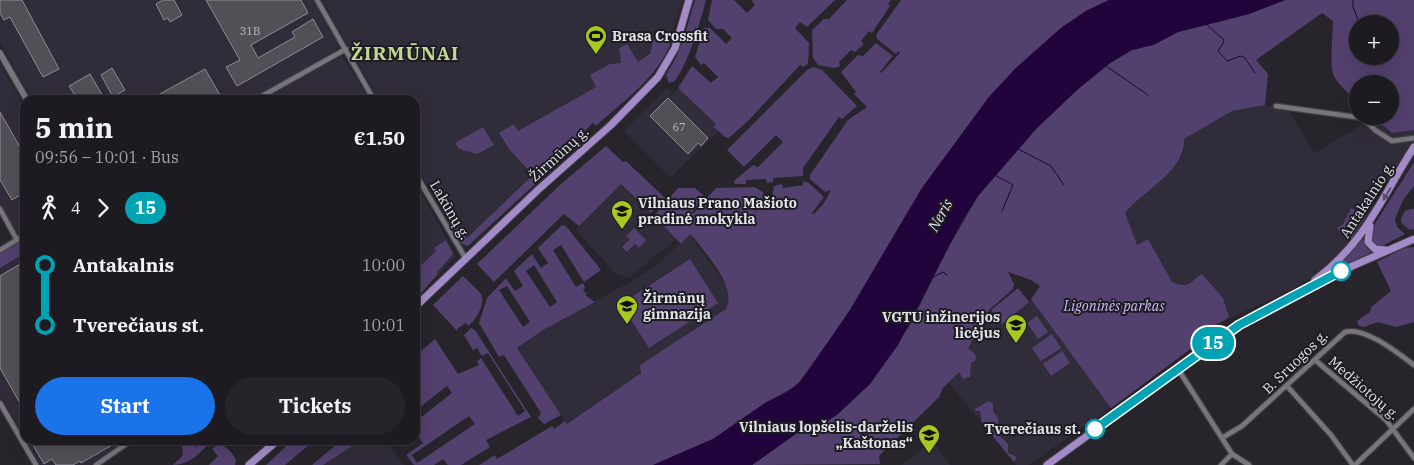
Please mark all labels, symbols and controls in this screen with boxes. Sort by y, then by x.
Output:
map controls [1349,15,1399,125]
button: + [1349,15,1399,65]
house number: 31B [240,24,260,38]
sports icon: Brasa Crossfit [584,24,608,55]
place label: Brasa Crossfit [612,27,708,45]
district label: ŽIRMŪNAI [351,41,459,65]
button: − [1349,75,1399,125]
text: 5 min [35,109,113,146]
house number: 67 [672,120,686,134]
street label: Žirmūnų g. [526,123,592,185]
text: €1.50 [354,126,405,150]
text: 09:56 – 10:01 · Bus [35,147,179,167]
street label: Antakalnio g. [1336,159,1398,241]
street label: Lakūnų g. [426,177,474,243]
one-way arrow [1383,188,1392,201]
icon: walk [35,194,63,222]
icon: forward [89,194,117,222]
place label: Vilniaus Prano Mašioto pradinė mokykla [638,194,797,228]
water label: Neris [923,195,957,235]
text: 15 [135,196,156,219]
text: 4 [71,198,81,218]
school or university icon: Vilniaus Prano Mašioto pradinė mokykla [610,199,634,230]
text: Antakalnis [73,253,174,277]
text: 10:00 [362,255,405,275]
unlabelled marker [1331,261,1351,281]
place label: Žirmūnų gimnazija [643,288,711,323]
school or university icon: Žirmūnų gimnazija [615,294,639,325]
park label: Ligoninės parkas [1062,297,1165,315]
place label: VGTU inžinerijos licėjus [882,308,1000,342]
text: Tverečiaus st. [73,313,204,337]
school or university icon: VGTU inžinerijos licėjus [1004,313,1028,344]
text: 10:01 [362,315,405,335]
street label: B. Sruogos g. [1258,326,1332,398]
line badge: 15 [1190,327,1236,359]
text: 15 [1202,331,1224,354]
street label: Medžiotojų g. [1325,352,1403,424]
button: Start [35,377,215,435]
button: Tickets [225,377,405,435]
place label: Vilniaus lopšelis-darželis „Kaštonas“ [739,418,913,452]
marker: Tverečiaus st. [1085,419,1105,439]
place label: Tverečiaus st. [984,420,1081,438]
school or university icon: Vilniaus lopšelis-darželis „Kaštonas“ [917,423,941,454]

